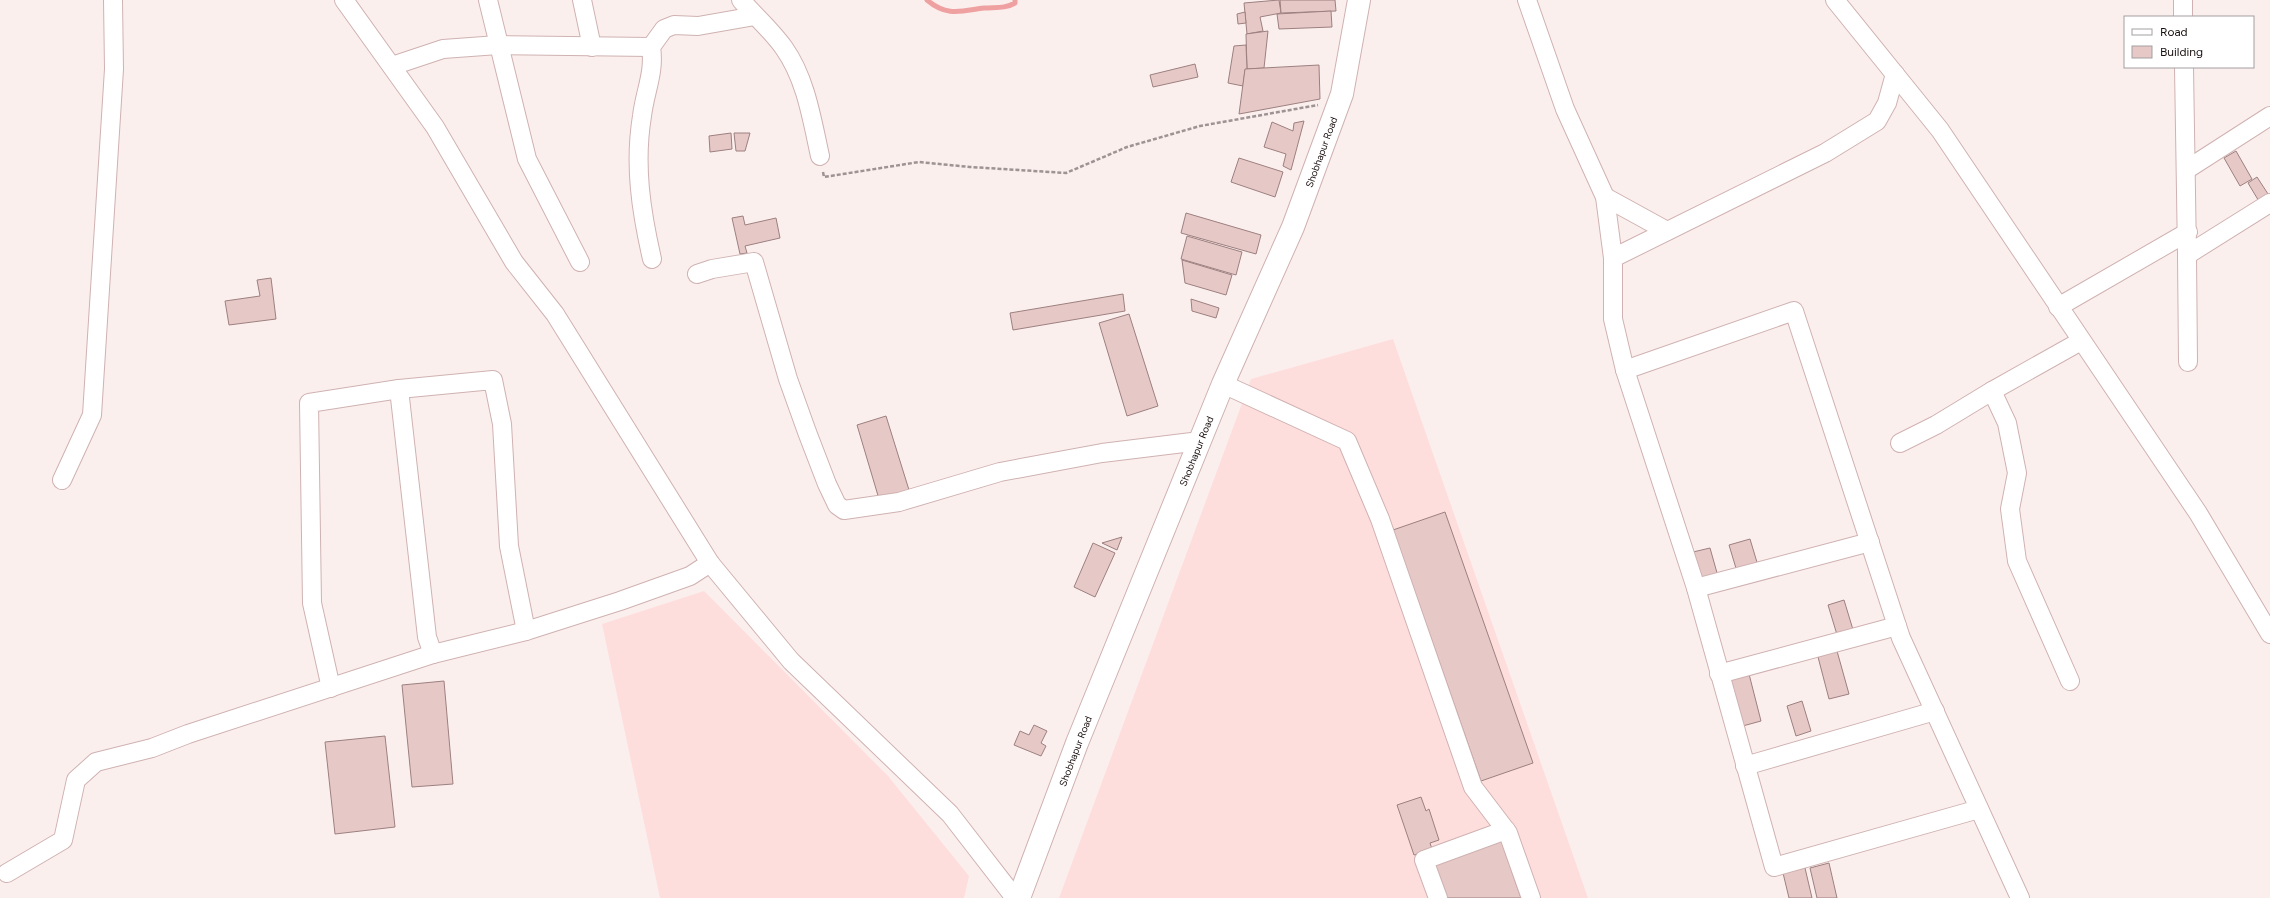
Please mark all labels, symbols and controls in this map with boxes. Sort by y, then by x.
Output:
legend [2124,16,2254,68]
text: Road [2160,25,2188,39]
text: Building [2160,45,2203,59]
street label: Shobhapur Road [1303,115,1340,189]
street label: Shobhapur Road [1176,414,1216,488]
street label: Shobhapur Road [1056,714,1095,788]

